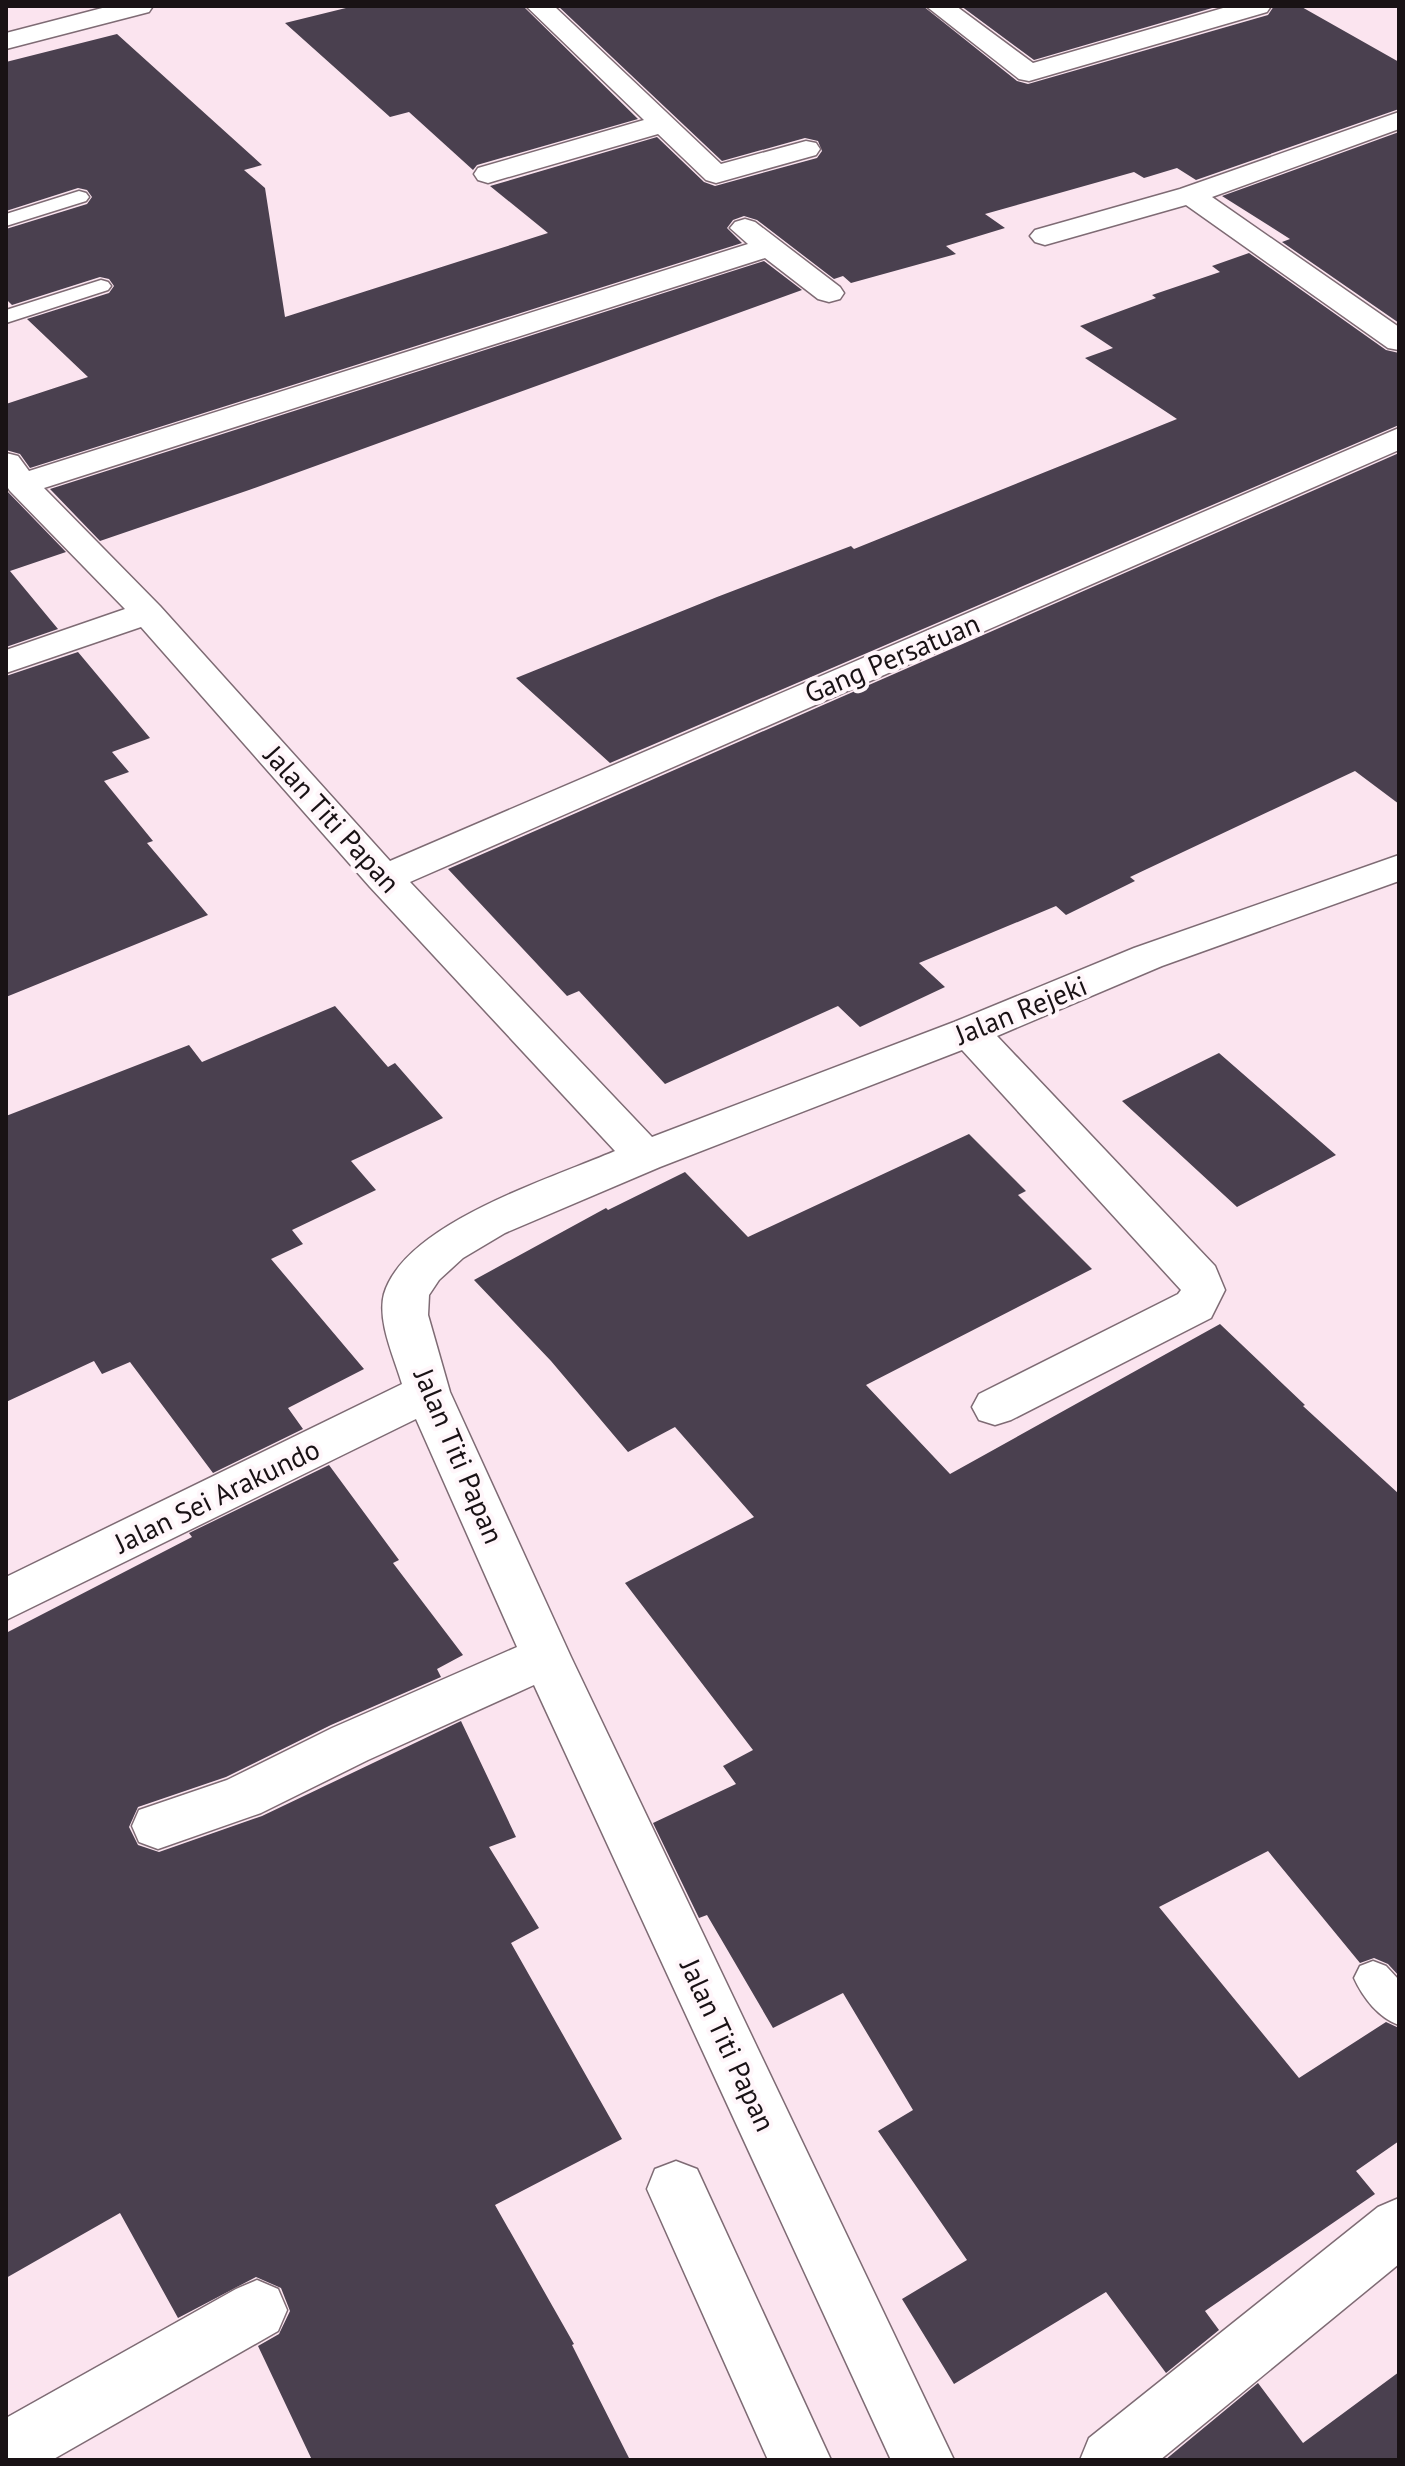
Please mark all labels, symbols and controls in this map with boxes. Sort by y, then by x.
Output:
street label: Gang Persatuan [799,604,985,711]
street label: Jalan Titi Papan [256,736,409,900]
street label: Jalan Rejeki [948,966,1092,1053]
street label: Jalan Titi Papan [406,1362,513,1549]
street label: Jalan Sei Arakundo [107,1430,325,1562]
street label: Jalan Titi Papan [672,1952,785,2137]

